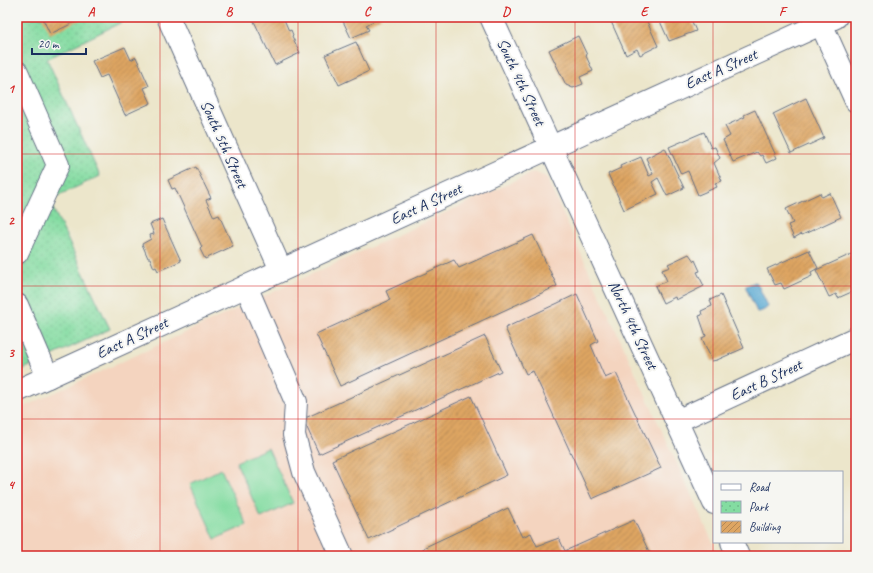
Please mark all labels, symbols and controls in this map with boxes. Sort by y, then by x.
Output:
text: A [88,4,96,20]
text: B [226,4,234,20]
text: C [364,4,372,20]
text: D [502,4,511,20]
text: E [641,4,650,20]
text: F [779,4,788,20]
scale bar [32,30,86,56]
street label: South 4th Street [492,35,551,130]
text: 20 m [38,36,60,52]
street label: East A Street [682,44,762,94]
text: 1 [8,81,16,97]
street label: South 5th Street [196,97,253,192]
street label: East A Street [387,178,466,229]
text: 2 [8,213,15,229]
street label: North 4th Street [604,277,663,374]
street label: East A Street [93,312,172,363]
text: 3 [8,345,15,361]
street label: East B Street [727,354,807,405]
legend [713,471,843,543]
text: 4 [8,477,16,493]
text: Road [749,479,771,495]
text: Park [749,499,770,515]
text: Building [749,519,781,535]

